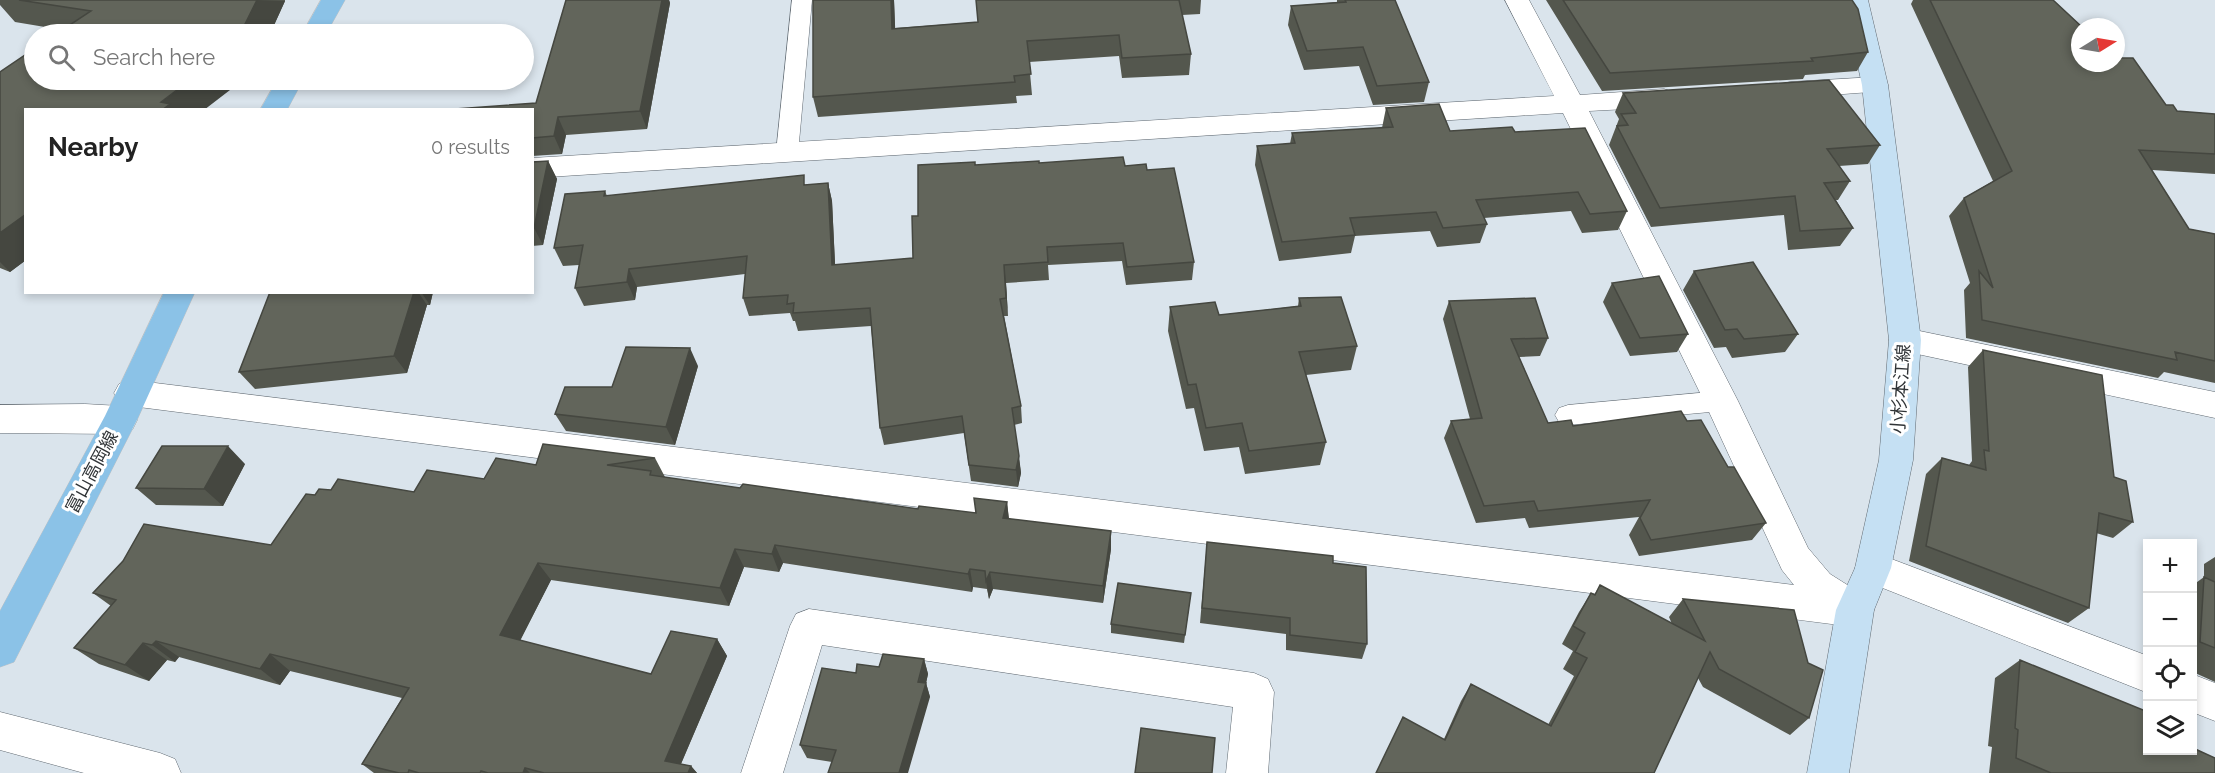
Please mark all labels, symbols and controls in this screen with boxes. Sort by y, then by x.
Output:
north arrow [2071,18,2125,72]
search box [24,24,534,90]
icon: search [45,41,78,74]
text: Search here [93,44,215,70]
text: Nearby [48,132,138,162]
text: 0 results [431,135,510,159]
street label: 小杉本江線 [1887,343,1914,435]
street label: 富山高岡線 [61,427,122,516]
map controls [2143,539,2197,755]
button: + [2143,539,2197,593]
button: − [2143,593,2197,647]
button: locate [2143,647,2197,701]
button: layers [2143,701,2197,755]

